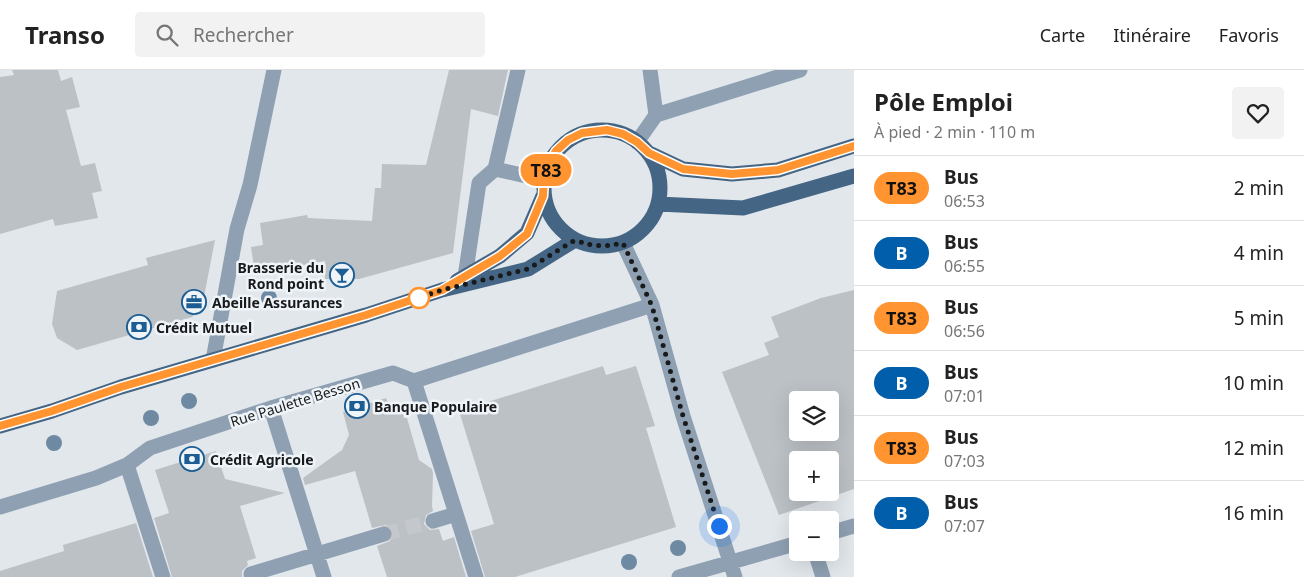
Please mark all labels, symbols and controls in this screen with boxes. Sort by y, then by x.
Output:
search box [135,12,485,57]
text: Transo [25,18,105,51]
icon: search [153,21,181,49]
text: Rechercher [193,22,294,48]
text: Carte [1040,23,1085,47]
text: Itinéraire [1113,23,1191,47]
text: Favoris [1219,23,1279,47]
text: Pôle Emploi [874,85,1013,118]
button: heart [1232,87,1284,139]
text: À pied · 2 min · 110 m [874,121,1035,143]
line badge: T83 [517,154,575,186]
text: T83 [531,158,561,182]
text: Bus [944,164,979,190]
text: 2 min [1234,175,1284,201]
text: T83 [886,176,917,200]
text: 06:53 [944,190,985,212]
text: Bus [944,229,979,255]
text: 4 min [1234,240,1284,266]
text: B [896,241,907,265]
text: 06:55 [944,255,985,277]
place label: Brasserie du Rond point [238,258,324,293]
bar icon: Brasserie du Rond point [329,262,355,288]
unlabelled marker [408,287,430,309]
office icon: Abeille Assurances [181,289,207,315]
place label: Abeille Assurances [212,293,342,312]
text: Bus [944,294,979,320]
text: 5 min [1234,305,1284,331]
text: T83 [886,306,917,330]
bank icon: Crédit Mutuel [126,314,152,340]
place label: Crédit Mutuel [156,318,252,337]
text: 06:56 [944,320,985,342]
text: Bus [944,359,979,385]
text: 10 min [1223,370,1284,396]
text: B [896,371,907,395]
street label: Rue Paulette Besson [228,373,362,431]
text: 07:01 [944,385,985,407]
map controls [789,391,839,561]
button: layers [789,391,839,441]
bank icon: Banque Populaire [344,393,370,419]
place label: Banque Populaire [374,397,497,416]
text: Bus [944,424,979,450]
text: 12 min [1223,435,1284,461]
text: T83 [886,436,917,460]
bank icon: Crédit Agricole [179,446,205,472]
place label: Crédit Agricole [210,450,314,469]
text: 07:03 [944,450,985,472]
button: + [789,451,839,501]
text: Bus [944,489,979,515]
text: 16 min [1223,500,1284,526]
text: B [896,501,907,525]
button: − [789,511,839,561]
your location [707,514,732,539]
text: 07:07 [944,515,985,537]

